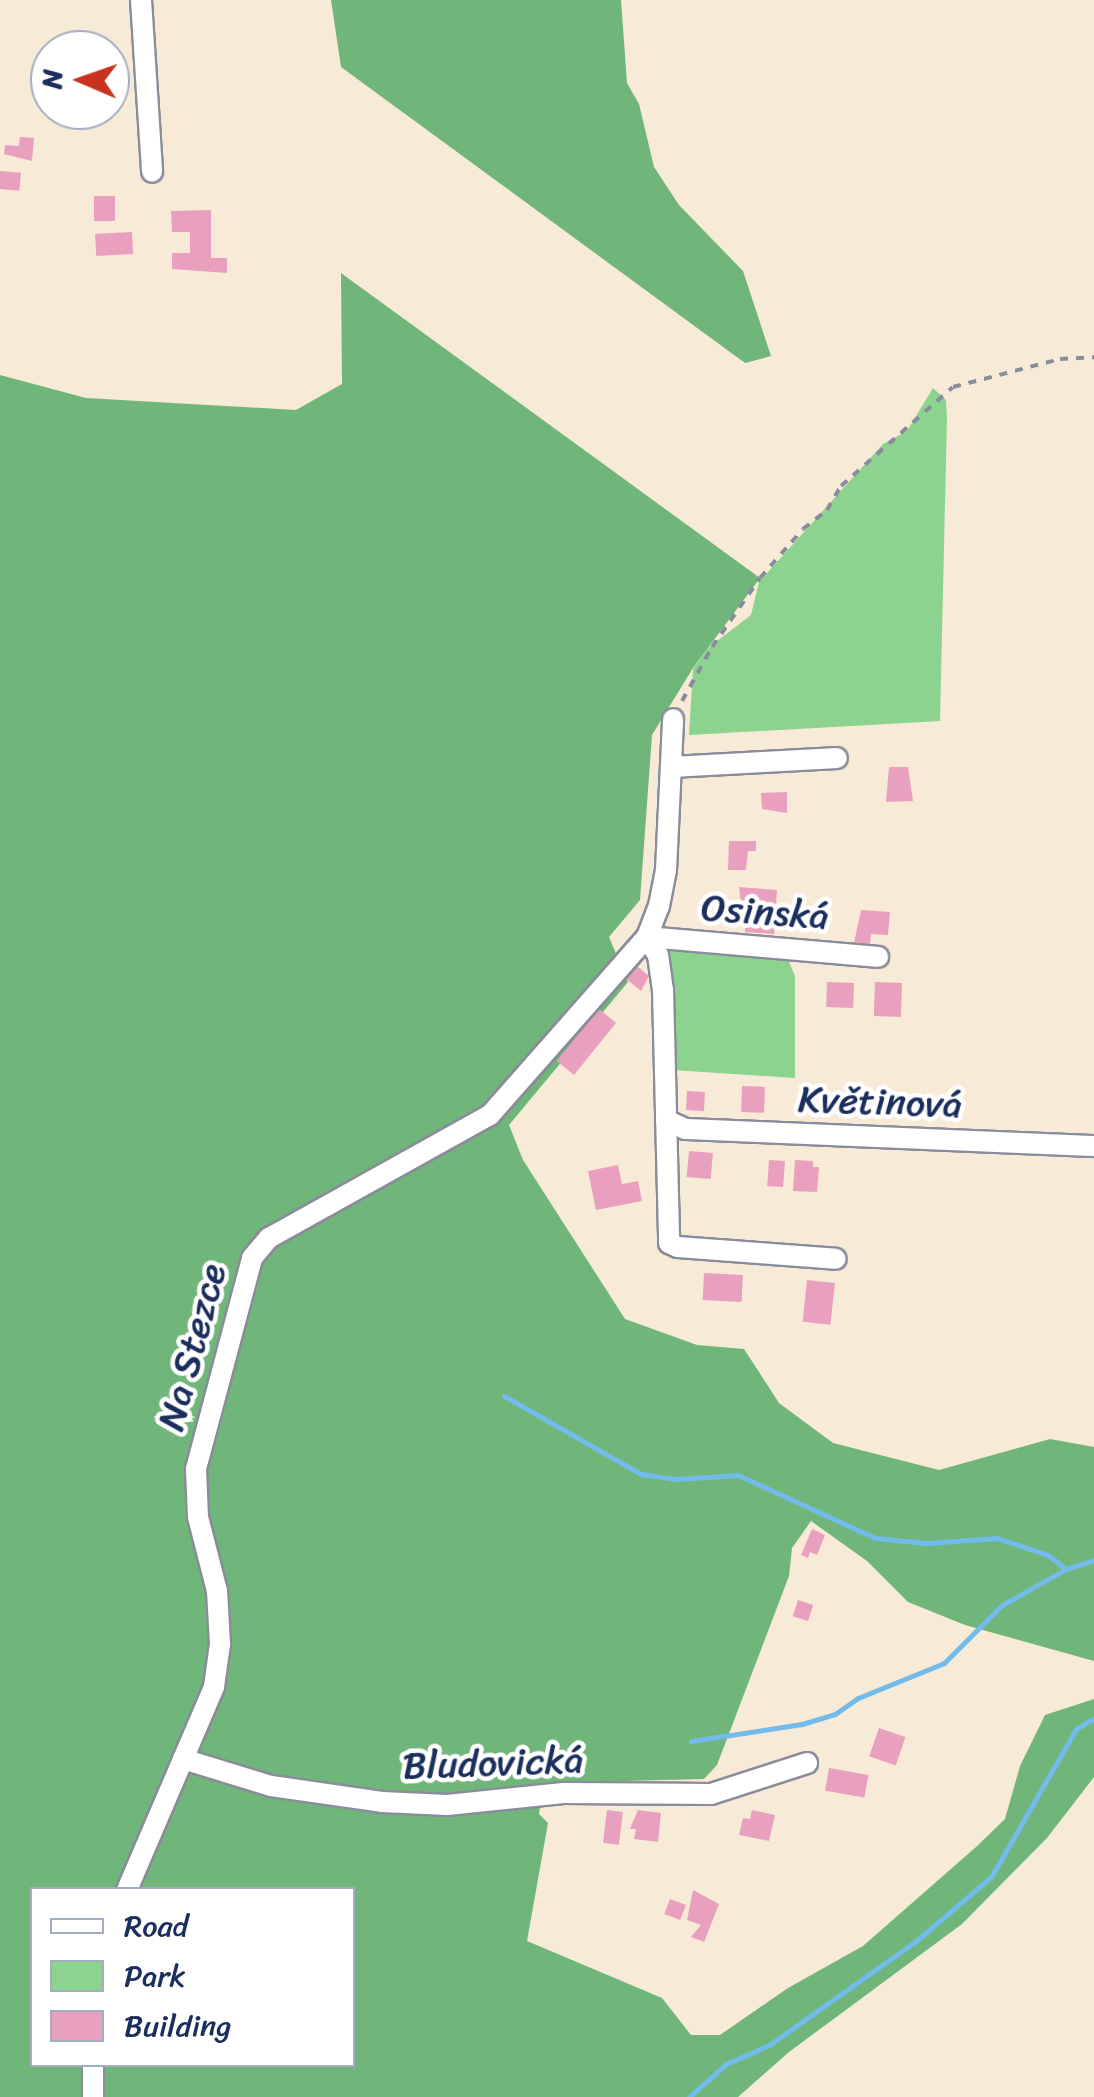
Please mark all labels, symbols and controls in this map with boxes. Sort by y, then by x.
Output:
north arrow [30,30,130,130]
text: N [27,68,76,90]
street label: Osinská [700,885,830,939]
street label: Květinová [797,1076,963,1128]
street label: Na Stezce [148,1258,236,1436]
street label: Bludovická [402,1737,584,1789]
legend [30,1887,355,2067]
text: Road [124,1899,188,1953]
text: Park [124,1949,186,2003]
text: Building [124,1999,231,2053]

